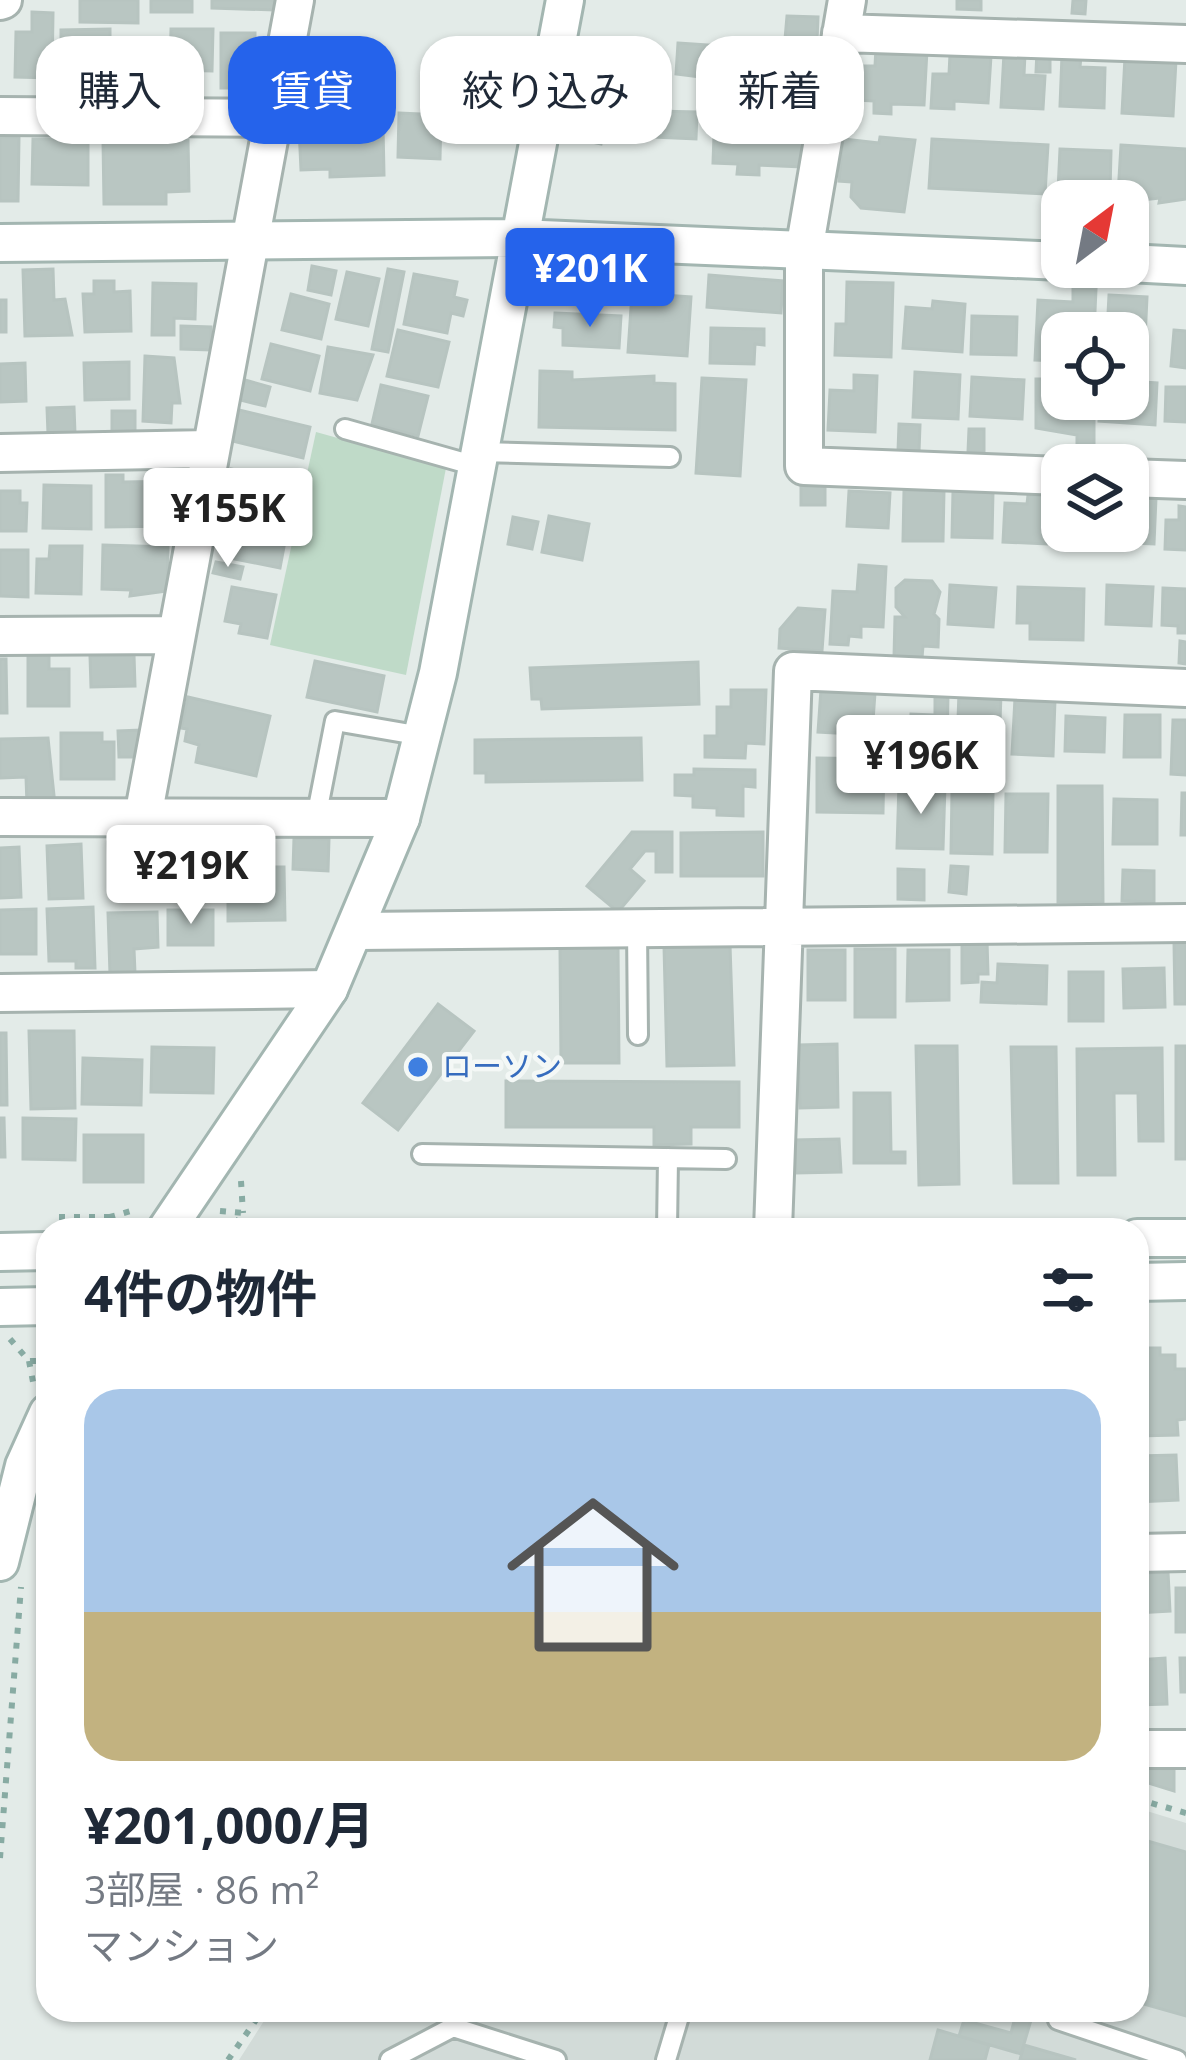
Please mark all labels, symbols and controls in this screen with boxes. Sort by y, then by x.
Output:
chip: 購入 [36,36,204,144]
chip: 賃貸 [228,36,396,144]
chip: 絞り込み [420,36,672,144]
chip: 新着 [696,36,864,144]
north arrow [1041,180,1149,288]
map controls [1041,180,1149,552]
pin: ¥201K [506,228,674,330]
text: ¥201K [532,240,648,293]
button: locate [1041,312,1149,420]
button: layers [1041,444,1149,552]
pin: ¥155K [144,468,312,570]
text: ¥155K [170,480,286,533]
pin: ¥196K [837,715,1005,817]
text: ¥196K [863,727,979,780]
pin: ¥219K [107,825,275,927]
text: ¥219K [133,837,249,890]
place label: ローソン [442,1045,562,1086]
marker: ローソン [405,1054,431,1080]
text: 4件の物件 [84,1257,317,1327]
icon: filters [1035,1257,1101,1323]
icon: home [485,1467,701,1683]
text: ¥201,000/月 [84,1789,375,1859]
text: 3部屋 · 86 m² [84,1862,319,1915]
text: マンション [84,1918,279,1971]

